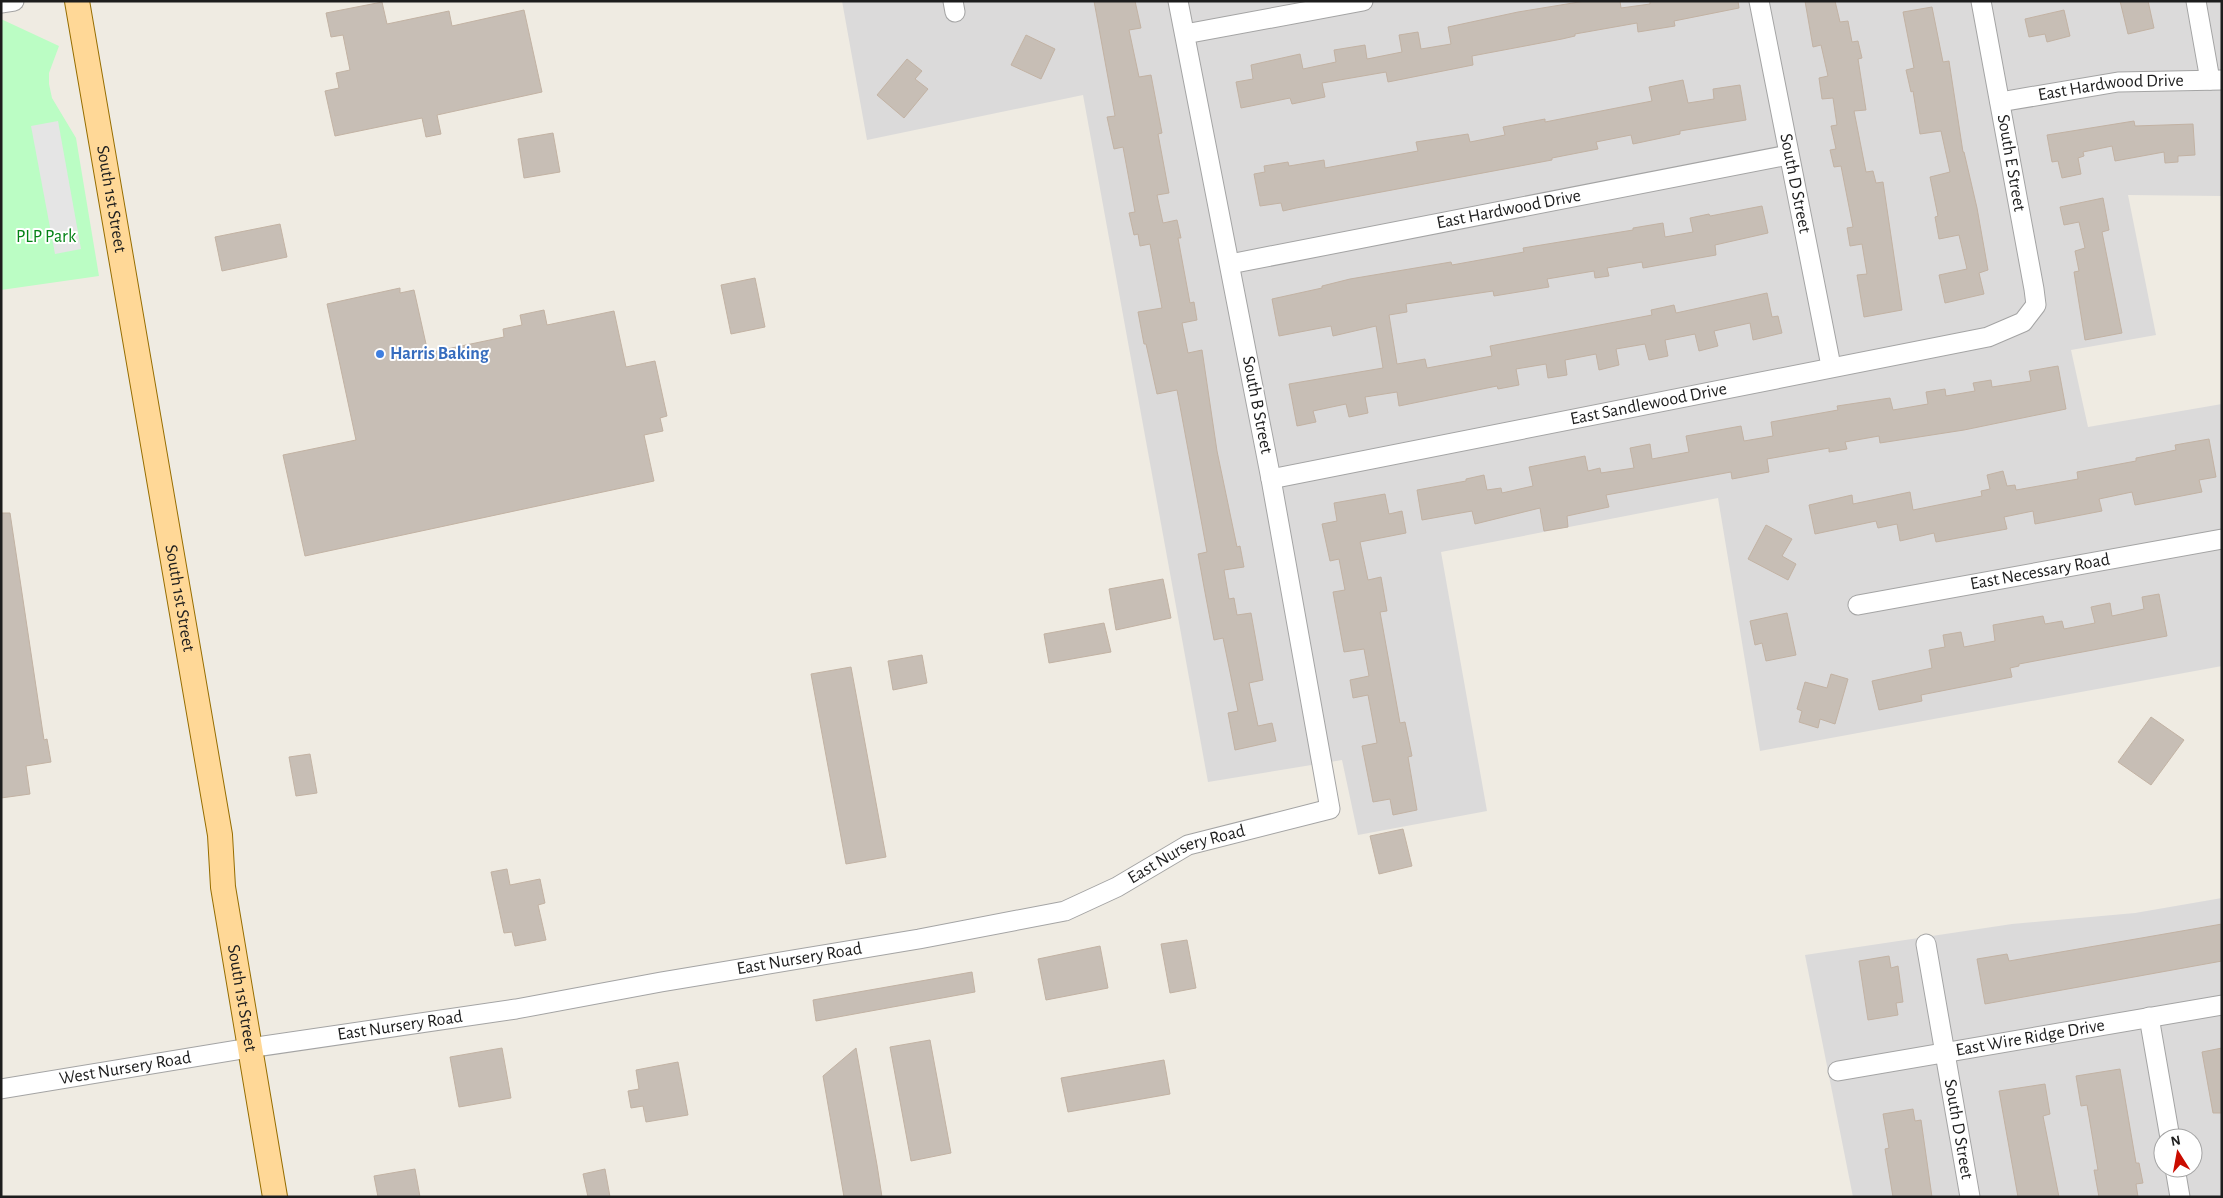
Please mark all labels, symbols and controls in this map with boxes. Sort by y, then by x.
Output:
street label: East Hardwood Drive [2037,72,2184,104]
street label: South E Street [1994,113,2028,213]
street label: South D Street [1776,132,1814,235]
street label: South 1st Street [93,144,129,254]
street label: East Hardwood Drive [1435,187,1582,232]
park label: PLP Park [16,228,77,246]
place label: Harris Baking [390,345,490,363]
marker: Harris Baking [374,348,386,360]
street label: South B Street [1239,355,1275,456]
street label: East Sandlewood Drive [1569,380,1728,428]
street label: South 1st Street [161,543,197,653]
street label: East Necessary Road [1969,551,2111,593]
street label: East Nursery Road [1125,822,1247,887]
street label: East Nursery Road [736,940,863,978]
street label: South 1st Street [224,943,260,1053]
street label: East Nursery Road [336,1008,464,1044]
street label: East Wire Ridge Drive [1954,1016,2106,1060]
street label: West Nursery Road [58,1049,193,1088]
street label: South D Street [1941,1078,1976,1181]
north arrow [2153,1128,2203,1178]
text: N [2170,1133,2182,1149]

